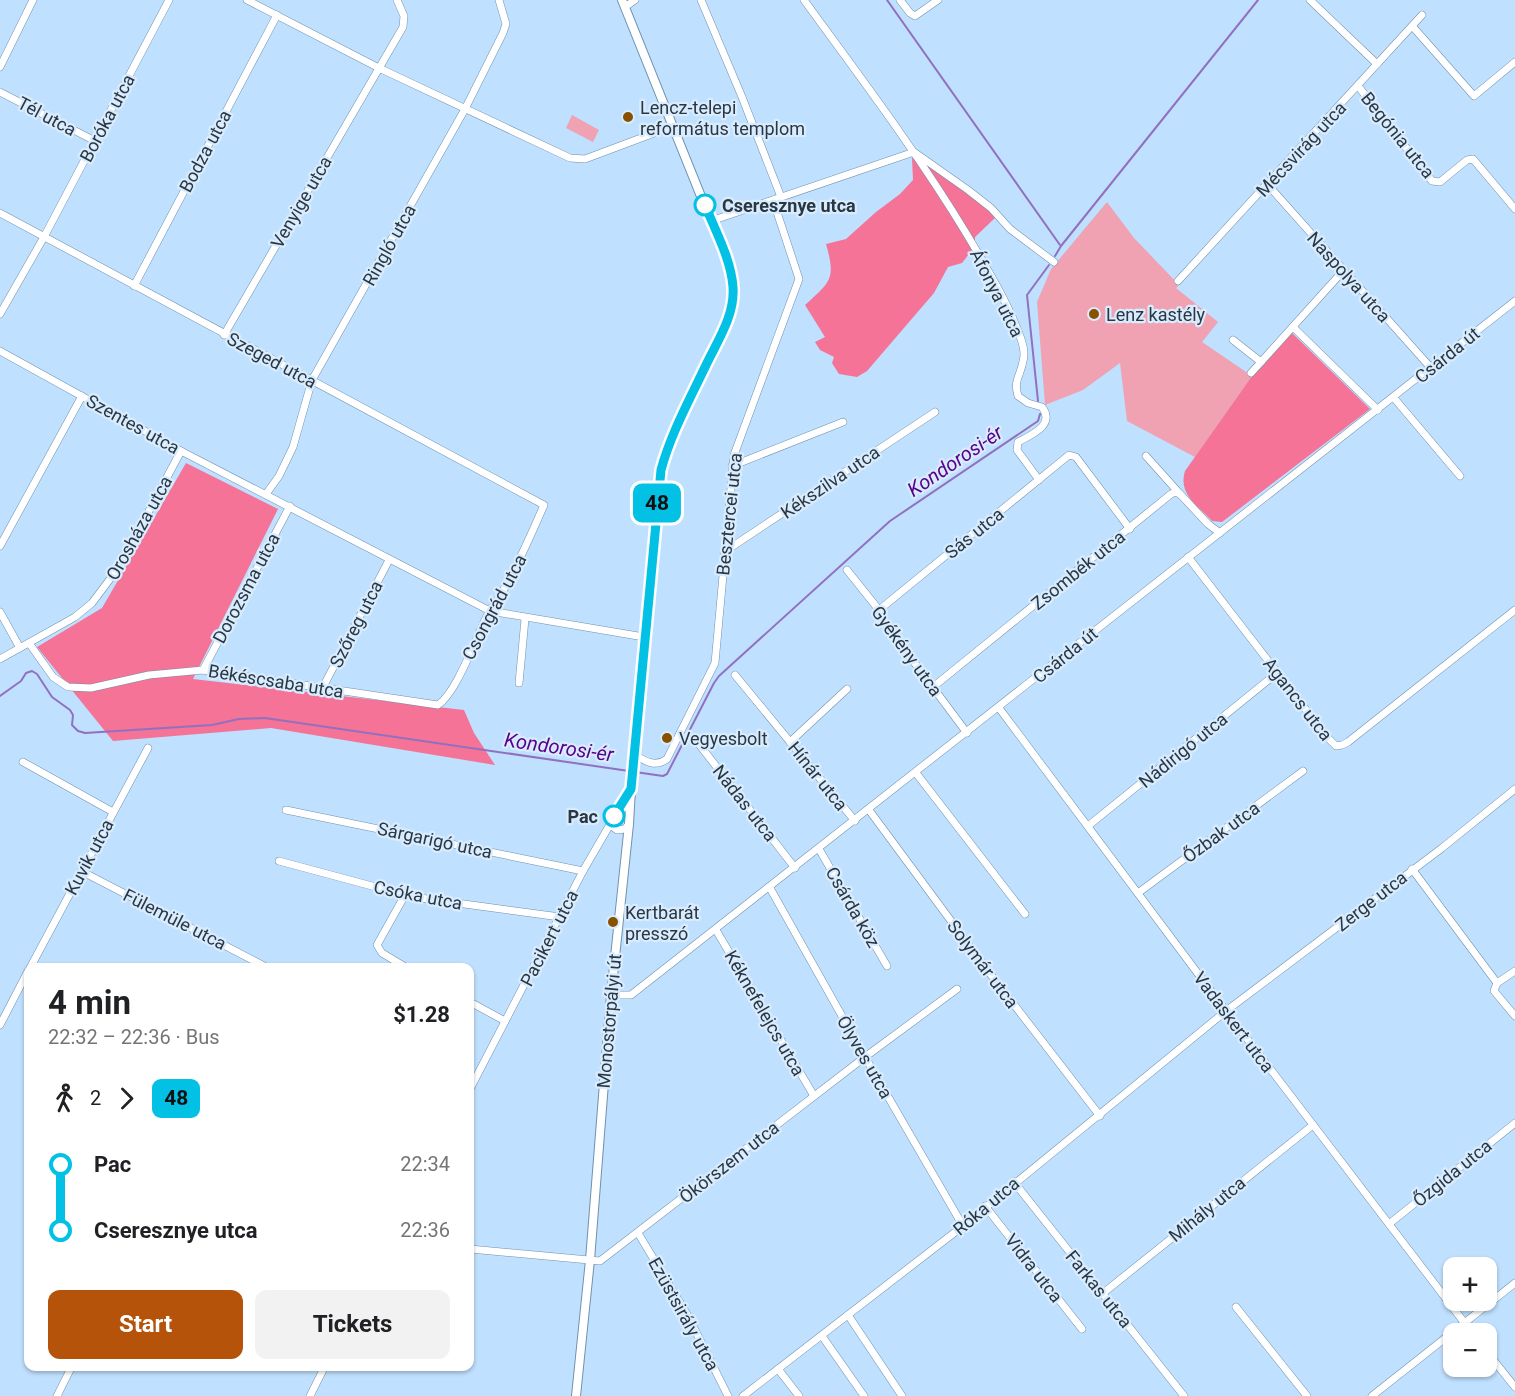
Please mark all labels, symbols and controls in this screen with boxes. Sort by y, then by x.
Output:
street label: Boróka utca [75,71,139,165]
street label: Begónia utca [1357,88,1439,182]
street label: Tél utca [14,92,80,140]
place label: Lencz-telepi református templom [640,97,805,139]
street label: Mécsvirág utca [1252,97,1350,201]
street label: Bodza utca [175,106,235,196]
marker: Lencz-telepi református templom [621,110,635,124]
street label: Venyige utca [266,152,336,252]
marker: Cseresznye utca [694,194,716,216]
place label: Cseresznye utca [722,195,856,216]
street label: Ringló utca [358,201,420,289]
street label: Naspolya utca [1303,227,1395,327]
street label: Áfonya utca [966,246,1028,340]
place label: Lenz kastély [1106,304,1206,325]
marker: Lenz kastély [1087,307,1101,321]
street label: Csárda út [1410,323,1484,387]
street label: Szeged utca [224,328,320,392]
street label: Szentes utca [83,390,183,458]
water label: Kondorosi-ér [903,419,1009,502]
street label: Kékszilva utca [777,441,883,523]
street label: Besztercei utca [712,452,746,576]
street label: Orosháza utca [102,472,176,584]
line badge: 48 [630,484,684,522]
text: 48 [645,491,669,515]
street label: Sás utca [940,503,1008,563]
street label: Zsombék utca [1027,526,1129,614]
street label: Dorozsma utca [208,529,284,647]
street label: Csongrád utca [457,551,531,663]
street label: Szőreg utca [325,577,387,671]
street label: Gyékény utca [867,602,947,700]
street label: Csárda út [1028,623,1102,687]
street label: Agancs utca [1259,653,1337,745]
street label: Békéscsaba utca [207,660,345,702]
street label: Nádirigó utca [1135,708,1231,792]
water label: Kondorosi-ér [503,727,617,767]
place label: Vegyesbolt [679,728,768,749]
marker: Vegyesbolt [660,731,674,745]
street label: Hínár utca [784,737,852,815]
street label: Nádas utca [709,761,781,845]
street label: Őzbak utca [1178,797,1264,867]
marker: Pac [603,805,625,827]
place label: Pac [567,806,598,827]
street label: Kuvik utca [60,816,118,898]
street label: Sárgarigó utca [376,818,494,862]
street label: Csárda köz [822,863,884,951]
street label: Zerge utca [1331,866,1411,936]
street label: Csóka utca [372,876,464,914]
street label: Fülemüle utca [120,884,230,954]
street label: Pacikert utca [516,886,582,990]
place label: Kertbarát presszó [625,902,699,944]
marker: Kertbarát presszó [606,915,620,929]
street label: Solymár utca [943,916,1023,1012]
street label: Kéknefelejcs utca [721,947,809,1079]
street label: Monostorpályi út [593,953,625,1089]
street label: Vadaskert utca [1189,968,1279,1076]
text: 4 min [48,983,131,1022]
text: $1.28 [393,1002,450,1027]
street label: Ölyves utca [833,1012,897,1102]
text: 22:32 – 22:36 · Bus [48,1025,220,1049]
icon: walk [48,1082,81,1115]
icon: forward [110,1082,143,1115]
text: 2 [90,1086,101,1110]
text: 48 [164,1086,188,1110]
street label: Ökörszem utca [675,1117,783,1207]
street label: Őzgida utca [1408,1135,1496,1211]
text: Pac [94,1152,131,1177]
text: 22:34 [400,1152,450,1176]
street label: Róka utca [949,1172,1023,1240]
street label: Mihály utca [1165,1172,1249,1246]
text: Cseresznye utca [94,1218,257,1243]
text: 22:36 [400,1218,450,1242]
street label: Vidra utca [1001,1230,1067,1306]
street label: Farkas utca [1062,1246,1136,1332]
street label: Ezüstsirály utca [644,1254,724,1374]
map controls [1443,1257,1497,1377]
button: + [1443,1257,1497,1311]
button: Start [48,1290,243,1359]
button: Tickets [255,1290,450,1359]
button: − [1443,1323,1497,1377]

